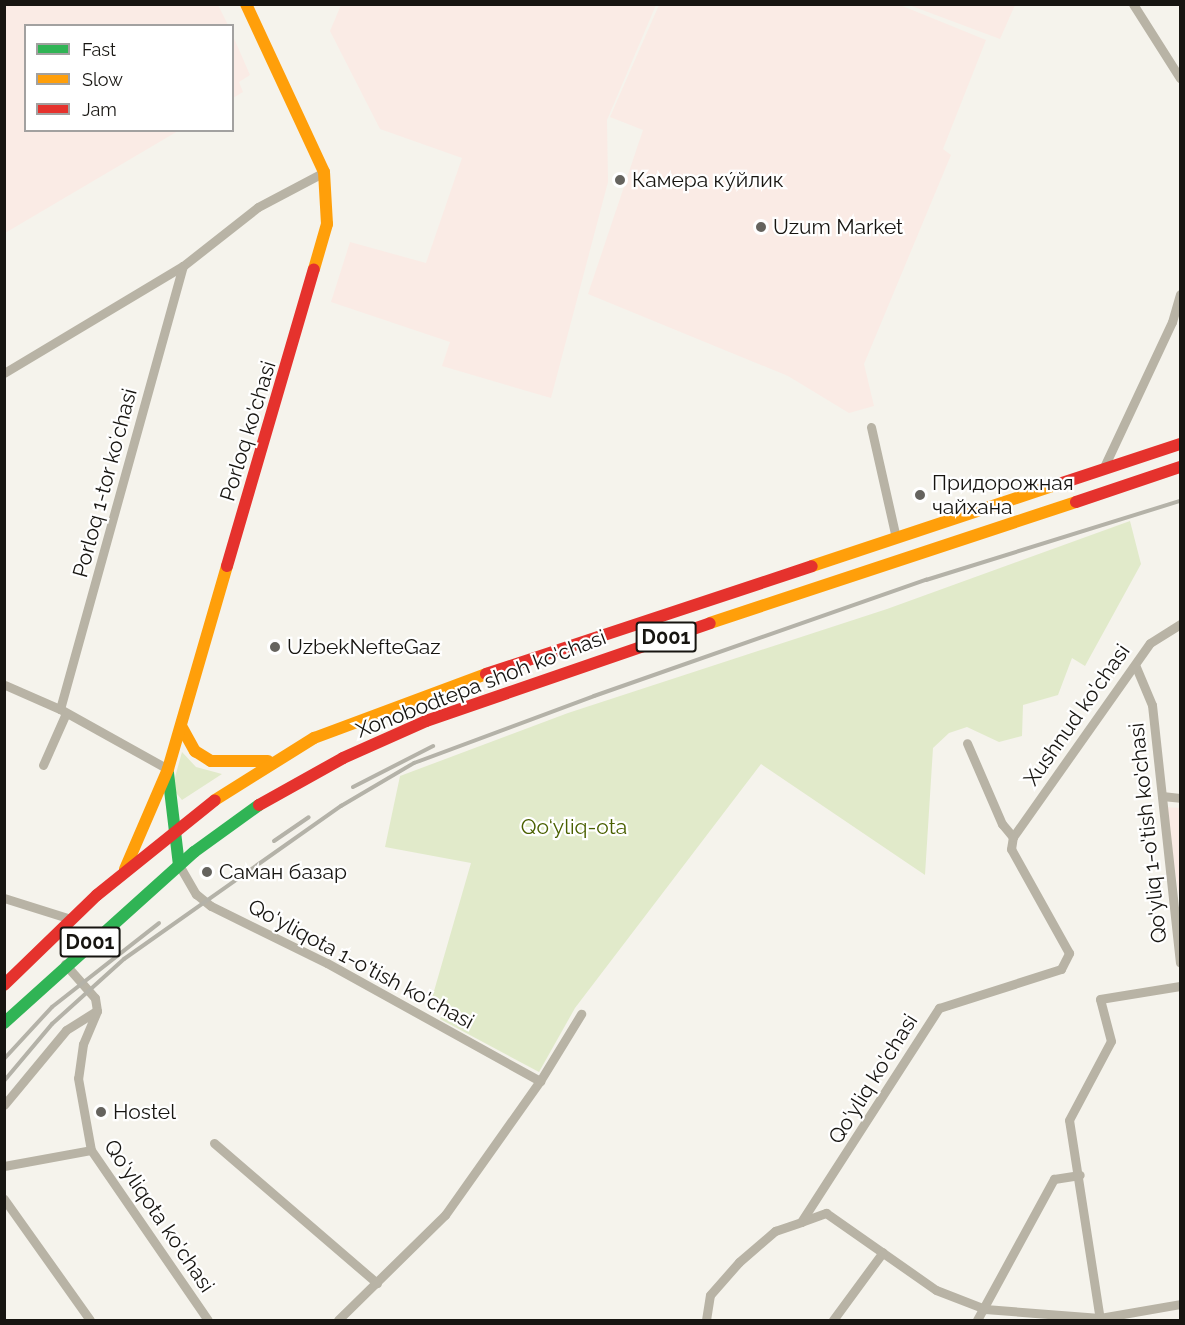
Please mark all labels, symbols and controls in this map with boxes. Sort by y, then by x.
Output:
legend [24,24,234,132]
text: Fast [82,39,116,60]
text: Slow [82,69,123,90]
text: Jam [82,99,117,120]
place label: Камера ку́йлик [632,167,784,193]
marker: Камера ку́йлик [613,173,627,187]
place label: Uzum Market [773,214,903,240]
marker: Uzum Market [754,220,768,234]
street label: Porloq ko'chasi [215,358,281,504]
street label: Porloq 1-tor koʻchasi [68,385,142,581]
place label: Придорожная чайхана [932,470,1074,520]
marker: Придорожная чайхана [913,488,927,502]
road number: D001 [634,620,698,654]
street label: Xonobodtepa shoh ko'chasi [352,625,610,743]
place label: UzbekNefteGaz [287,634,441,660]
street label: Xushnud ko'chasi [1019,639,1135,791]
marker: UzbekNefteGaz [268,640,282,654]
street label: Qo'yliq 1-o'tish ko'chasi [1124,722,1172,944]
park label: Qo‘yliq-ota [521,814,627,840]
place label: Саман базар [219,859,347,885]
marker: Саман базар [200,865,214,879]
street label: Qo'yliqota 1-o'tish ko'chasi [244,894,478,1034]
road number: D001 [58,925,122,959]
street label: Qo'yliq ko'chasi [823,1010,923,1148]
place label: Hostel [113,1099,176,1125]
marker: Hostel [94,1105,108,1119]
street label: Qo'yliqota ko'chasi [99,1135,219,1297]

